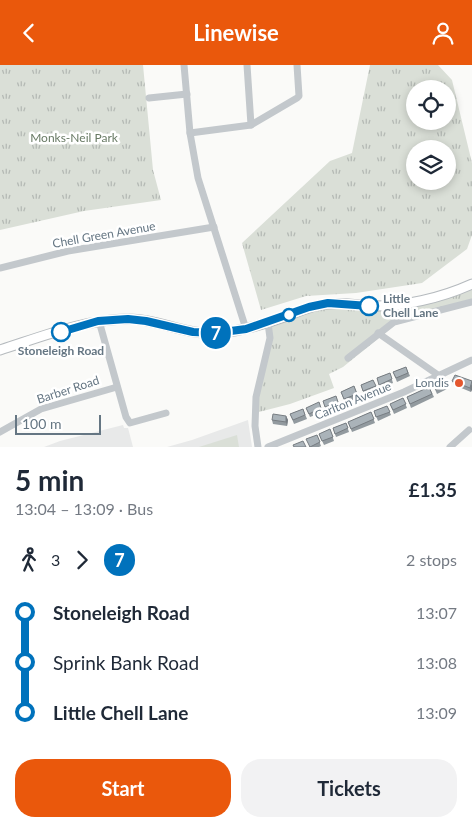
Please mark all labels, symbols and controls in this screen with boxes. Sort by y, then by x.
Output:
icon: back [15,19,43,47]
text: Linewise [193,19,279,46]
icon: person [429,19,457,47]
map controls [406,80,456,190]
button: locate [406,80,456,130]
park label: Monks-Neil Park [30,130,119,145]
button: layers [406,140,456,190]
street label: Chell Green Avenue [51,218,157,251]
place label: Little Chell Lane [383,291,439,320]
marker: Little Chell Lane [359,296,379,316]
unlabelled marker [282,308,296,322]
line badge: 7 [200,317,232,349]
marker: Stoneleigh Road [51,322,71,342]
text: 7 [211,322,221,344]
place label: Stoneleigh Road [18,343,104,358]
street label: Barber Road [35,372,101,407]
place label: Londis [415,375,449,390]
marker: Londis [453,377,465,389]
street label: Carlton Avenue [312,378,393,423]
scale bar [15,412,101,435]
text: 100 m [22,415,61,432]
text: 5 min [15,463,84,497]
text: £1.35 [408,478,457,501]
text: 13:04 – 13:09 · Bus [15,499,153,518]
icon: walk [15,546,43,574]
icon: forward [68,546,96,574]
text: 7 [114,549,125,571]
text: 3 [51,550,60,569]
text: 2 stops [406,550,457,569]
text: Stoneleigh Road [53,601,190,624]
text: 13:07 [416,603,457,622]
text: Sprink Bank Road [53,651,199,674]
text: 13:08 [416,653,457,672]
text: Little Chell Lane [53,701,188,724]
text: 13:09 [416,703,457,722]
button: Start [15,759,231,817]
button: Tickets [241,759,457,817]

